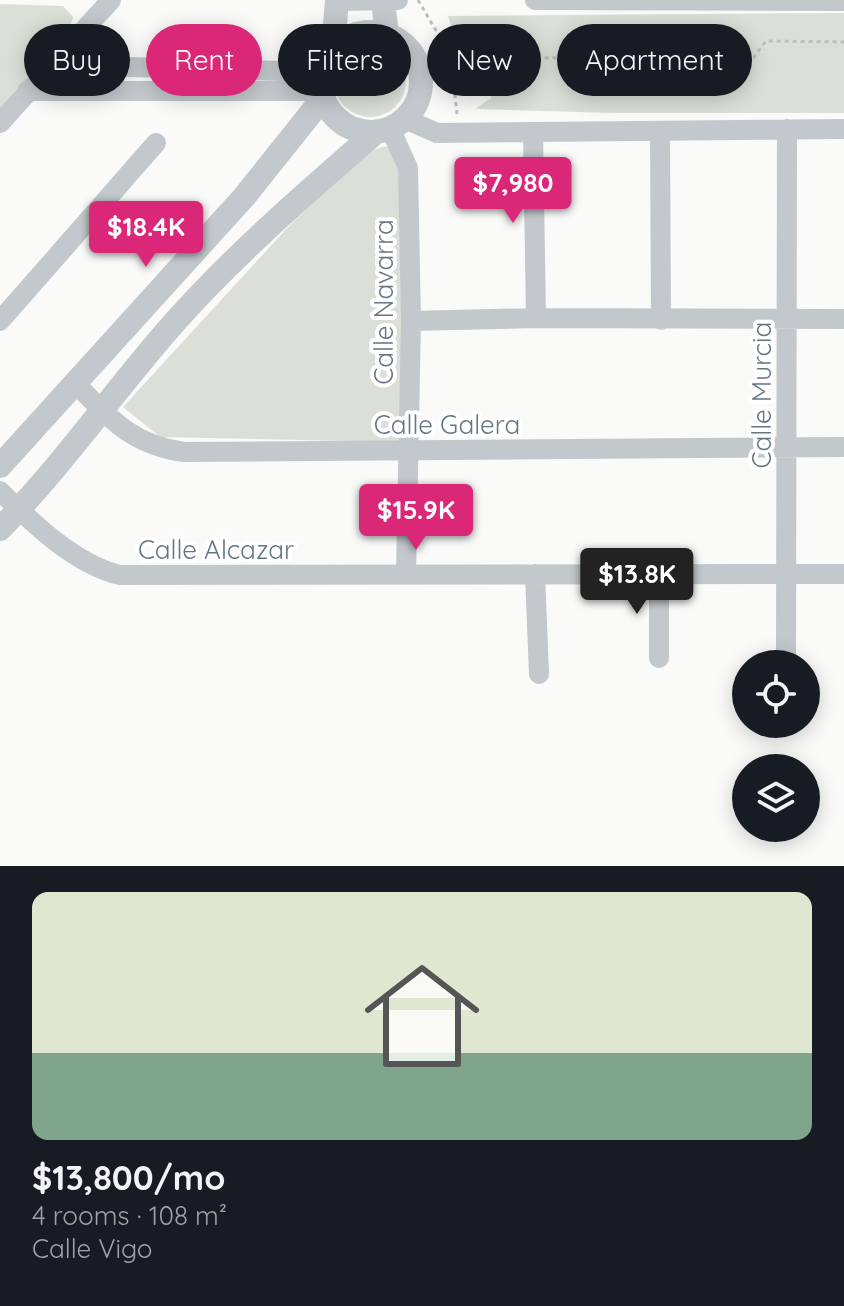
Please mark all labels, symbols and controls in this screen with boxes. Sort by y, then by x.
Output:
chip: Buy [24,24,130,96]
chip: Rent [146,24,262,96]
chip: Filters [278,24,411,96]
chip: New [427,24,541,96]
chip: Apartment [557,24,752,96]
pin: $7,980 [448,157,578,225]
text: $7,980 [472,166,554,199]
pin: $18.4K [81,201,211,269]
text: $18.4K [107,210,185,243]
street label: Calle Navarra [367,219,400,385]
street label: Calle Murcia [745,322,778,468]
street label: Calle Galera [374,408,520,441]
pin: $15.9K [351,484,481,552]
text: $15.9K [377,493,455,526]
street label: Calle Alcazar [138,533,294,566]
pin: $13.8K [572,548,702,616]
text: $13.8K [598,557,676,590]
map controls [732,650,820,842]
button: locate [732,650,820,738]
button: layers [732,754,820,842]
icon: home [350,944,494,1088]
text: $13,800/mo [32,1156,225,1199]
text: 4 rooms · 108 m² [32,1199,227,1232]
text: Calle Vigo [32,1232,152,1265]

